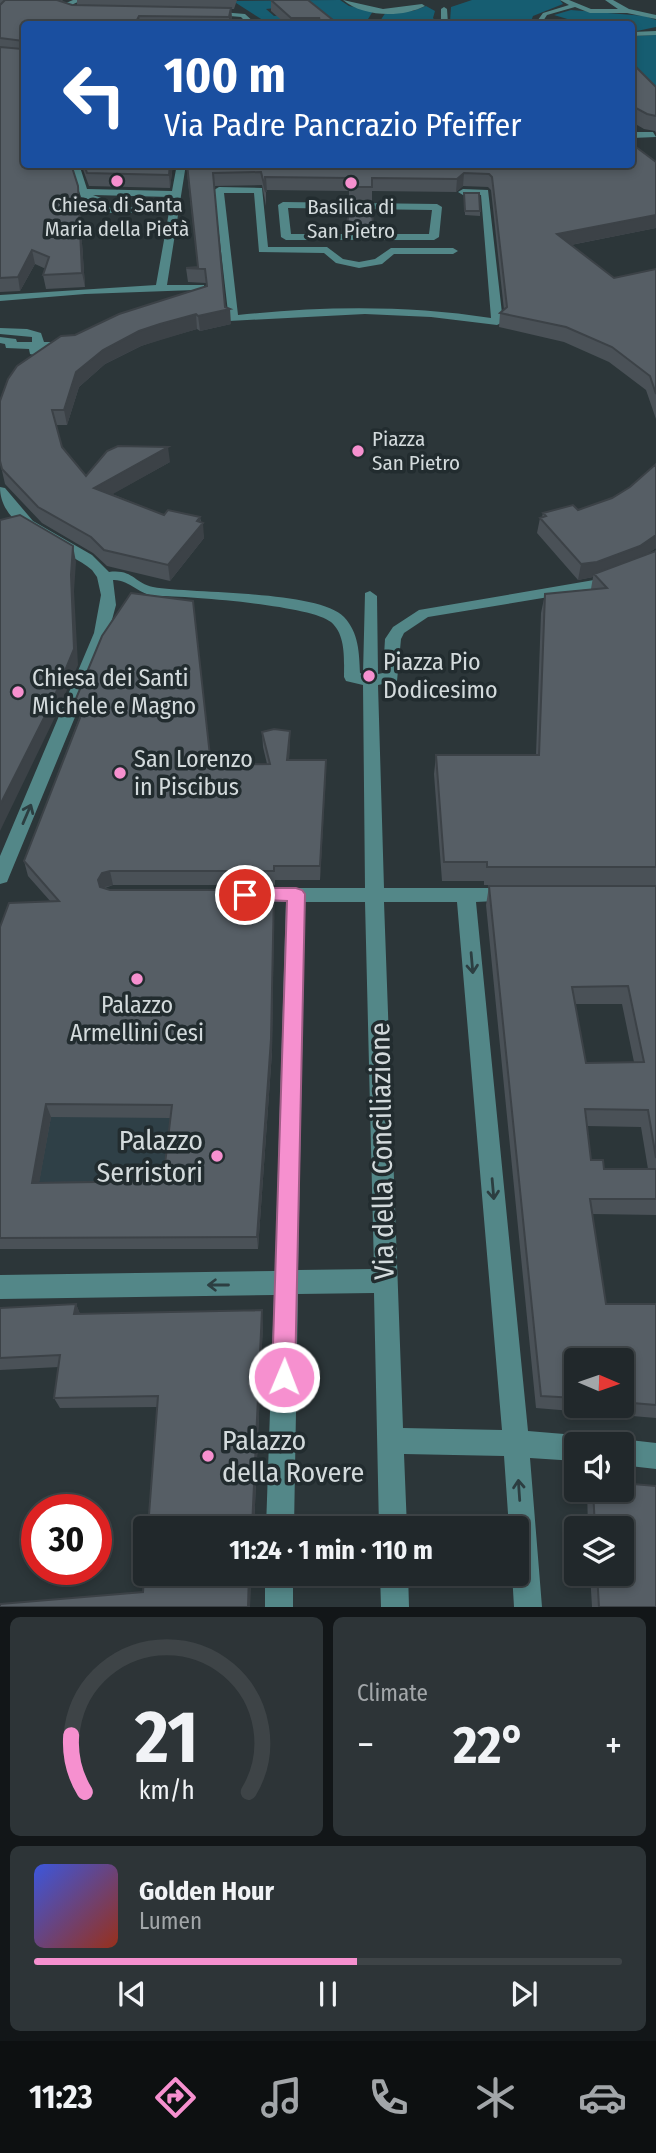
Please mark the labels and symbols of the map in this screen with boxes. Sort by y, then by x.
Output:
marker: Chiesa di Santa Maria della Pietà [109,173,125,189]
marker: Basilica di San Pietro [343,175,359,191]
place label: Chiesa di Santa Maria della Pietà [45,192,189,242]
place label: Basilica di San Pietro [307,194,395,244]
place label: Piazza San Pietro [372,426,460,476]
marker: Piazza San Pietro [350,443,366,459]
place label: Piazza Pio Dodicesimo [383,648,498,704]
place label: Chiesa dei Santi Michele e Magno [32,664,196,720]
marker: Piazza Pio Dodicesimo [361,668,377,684]
marker: Chiesa dei Santi Michele e Magno [10,684,26,700]
place label: San Lorenzo in Piscibus [134,745,253,801]
marker: San Lorenzo in Piscibus [112,765,128,781]
one-way arrow [21,804,34,825]
pin [215,865,275,925]
one-way arrow [466,951,479,973]
marker: Palazzo Armellini Cesi [129,971,145,987]
place label: Palazzo Armellini Cesi [70,991,204,1047]
street label: Via della Conciliazione [363,1022,401,1280]
place label: Palazzo Serristori [96,1124,203,1189]
marker: Palazzo Serristori [209,1148,225,1164]
one-way arrow [487,1177,500,1200]
one-way arrow [207,1278,230,1292]
position arrow [247,1340,321,1414]
north arrow [564,1348,634,1418]
place label: Palazzo della Rovere [222,1424,364,1489]
marker: Palazzo della Rovere [200,1448,216,1464]
one-way arrow [512,1479,525,1502]
speed limit sign: 30 [21,1494,112,1585]

